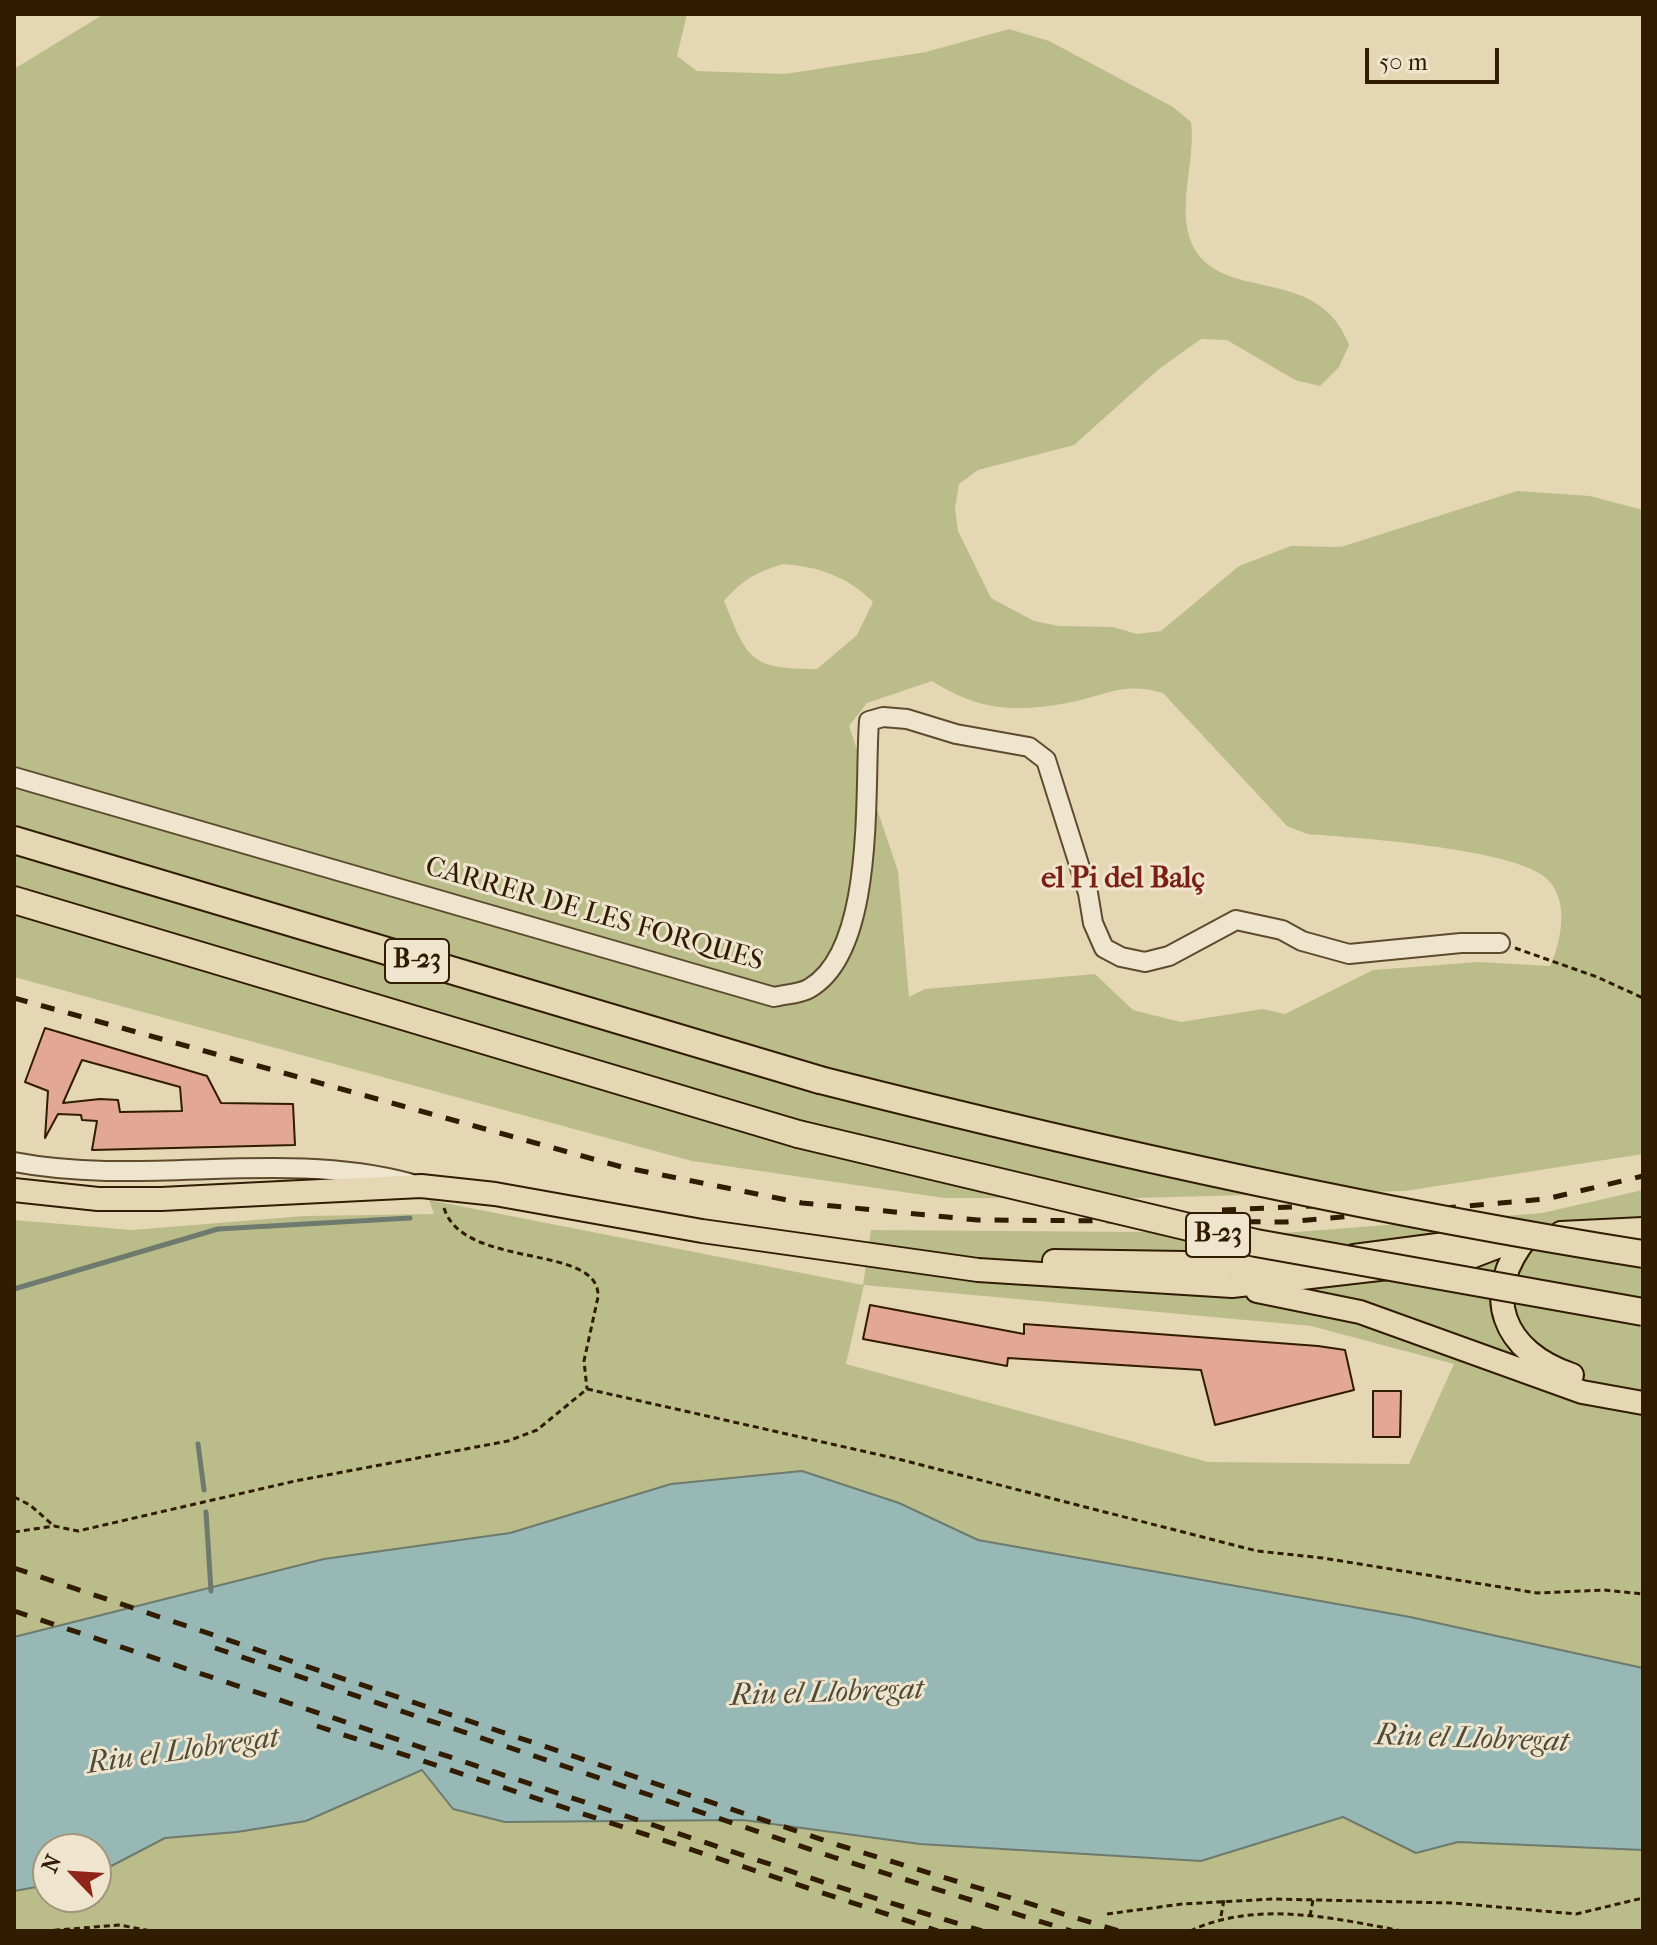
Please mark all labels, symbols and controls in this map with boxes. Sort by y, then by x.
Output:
scale bar [1369,32,1503,82]
text: 50 m [1379,48,1428,76]
street label: CARRER DE LES FORQUES [421,851,767,979]
district label: el Pi del Balç [1041,862,1205,898]
road number: B-23 [385,939,449,983]
road number: B-23 [1186,1213,1250,1257]
water label: Riu el Llobregat [730,1673,924,1715]
water label: Riu el Llobregat [1375,1719,1569,1761]
water label: Riu el Llobregat [85,1721,281,1783]
north arrow [32,1833,112,1913]
text: N [37,1851,67,1877]

